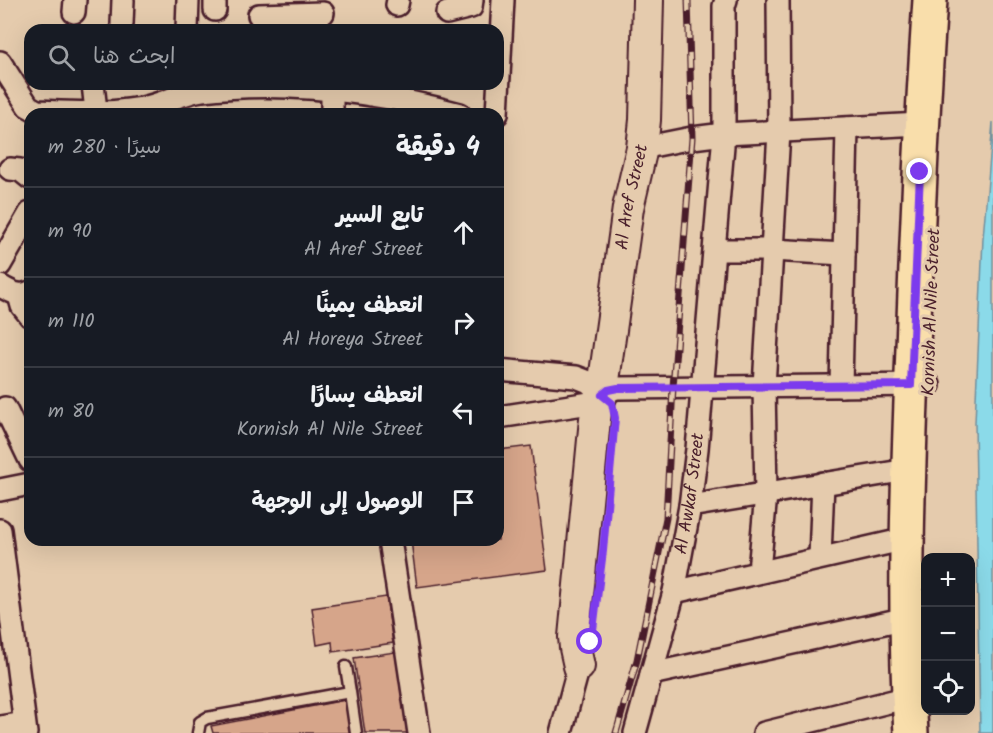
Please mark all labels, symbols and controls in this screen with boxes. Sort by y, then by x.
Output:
search box [24,24,504,90]
text: ابحث هنا [93,40,175,75]
icon: search [45,41,78,74]
text: 4 دقيقة [396,127,480,169]
text: سيرًا · 280 m [48,132,161,164]
street label: Al Aref Street [608,142,657,252]
route end [906,158,932,184]
text: تابع السير [336,199,423,234]
text: 90 m [48,216,92,248]
icon: ahead [447,216,480,249]
street label: Kornish Al Nile Street [915,227,949,396]
text: Al Aref Street [304,234,423,266]
text: انعطف يمينًا [316,289,423,324]
text: 110 m [48,306,95,338]
icon: right [447,306,480,339]
text: Al Horeya Street [282,324,423,356]
text: انعطف يسارًا [311,379,423,414]
text: 80 m [48,396,94,428]
icon: left [447,396,480,429]
text: Kornish Al Nile Street [237,414,423,446]
street label: Al Awkaf Street [667,431,713,557]
text: الوصول إلى الوجهة [251,485,423,520]
icon: arrive [447,486,480,519]
map controls [921,553,975,715]
button: + [921,553,975,607]
button: − [921,607,975,661]
route start [576,628,602,654]
button: locate [921,661,975,715]

